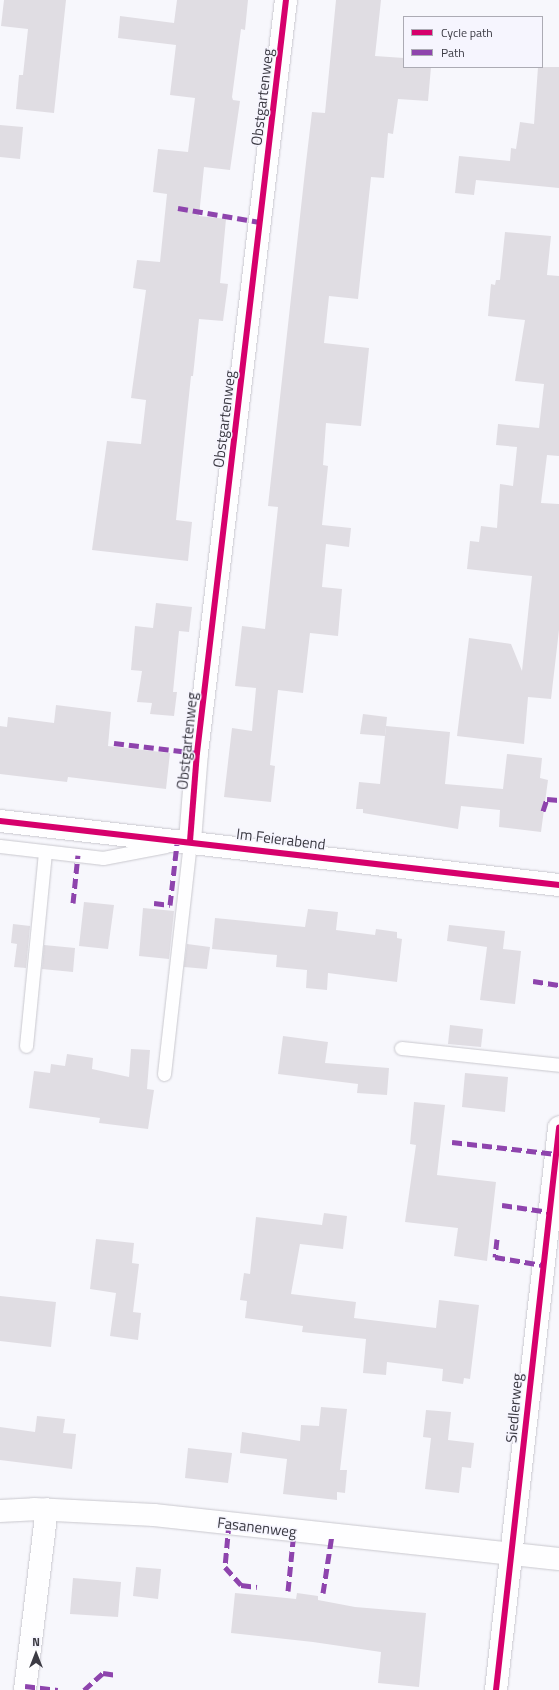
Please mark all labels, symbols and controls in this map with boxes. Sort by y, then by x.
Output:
legend [403,16,543,68]
text: Cycle path [441,23,493,42]
text: Path [441,43,465,62]
street label: Obstgartenweg [247,47,277,147]
street label: Obstgartenweg [209,369,239,469]
street label: Obstgartenweg [173,691,201,791]
street label: Im Feierabend [235,825,327,853]
street label: Siedlerweg [502,1372,526,1444]
street label: Fasanenweg [216,1513,298,1541]
north arrow [16,1634,56,1674]
text: N [32,1634,40,1650]

